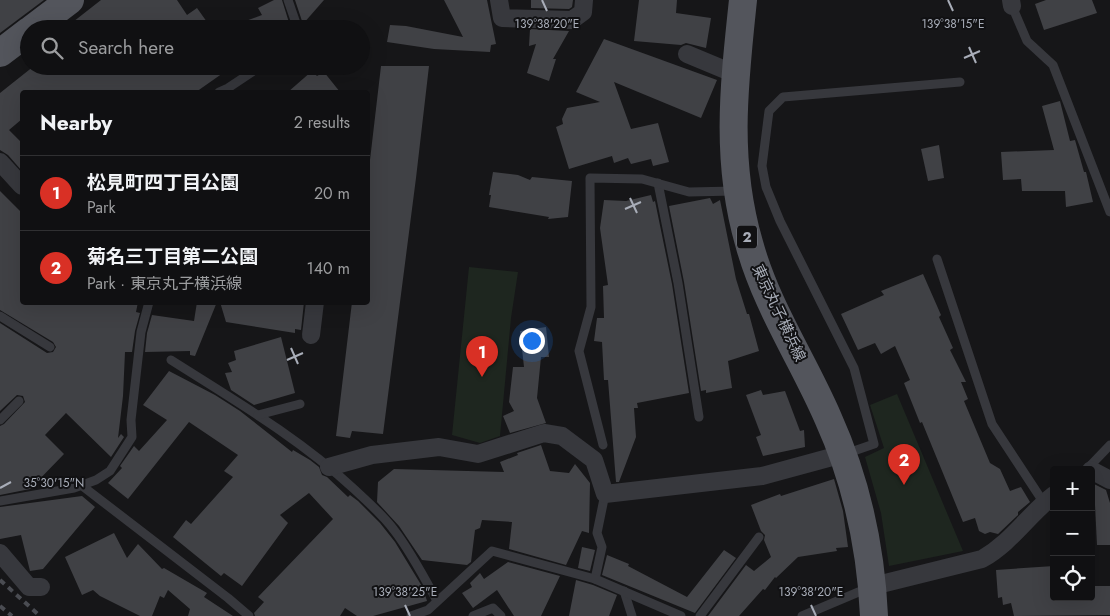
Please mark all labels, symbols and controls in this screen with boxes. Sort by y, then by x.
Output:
text: 139°38'20"E [515,15,579,33]
text: 139°38'15"E [921,15,985,33]
search box [20,20,370,75]
icon: search [38,34,66,62]
text: Search here [78,34,174,61]
text: Nearby [40,108,112,138]
text: 2 results [294,111,350,134]
text: 松見町四丁目公園 [87,169,239,196]
text: 1 [52,182,60,205]
text: 20 m [314,182,350,205]
text: Park [87,196,116,219]
road number: 2 [737,226,757,248]
text: 菊名三丁目第二公園 [87,243,258,270]
text: 2 [51,257,61,280]
text: 140 m [307,257,350,280]
street label: 東京丸子横浜線 [747,261,811,365]
text: Park · 東京丸子横浜線 [87,272,242,295]
your location [519,328,545,354]
pin: 1 [466,336,498,377]
pin: 2 [888,444,920,485]
map controls [1050,466,1095,601]
button: + [1050,466,1095,511]
text: 35°30'15"N [24,474,84,492]
button: − [1050,511,1095,556]
button: locate [1050,556,1095,601]
text: 139°38'25"E [373,583,437,601]
text: 139°38'20"E [779,583,843,601]

